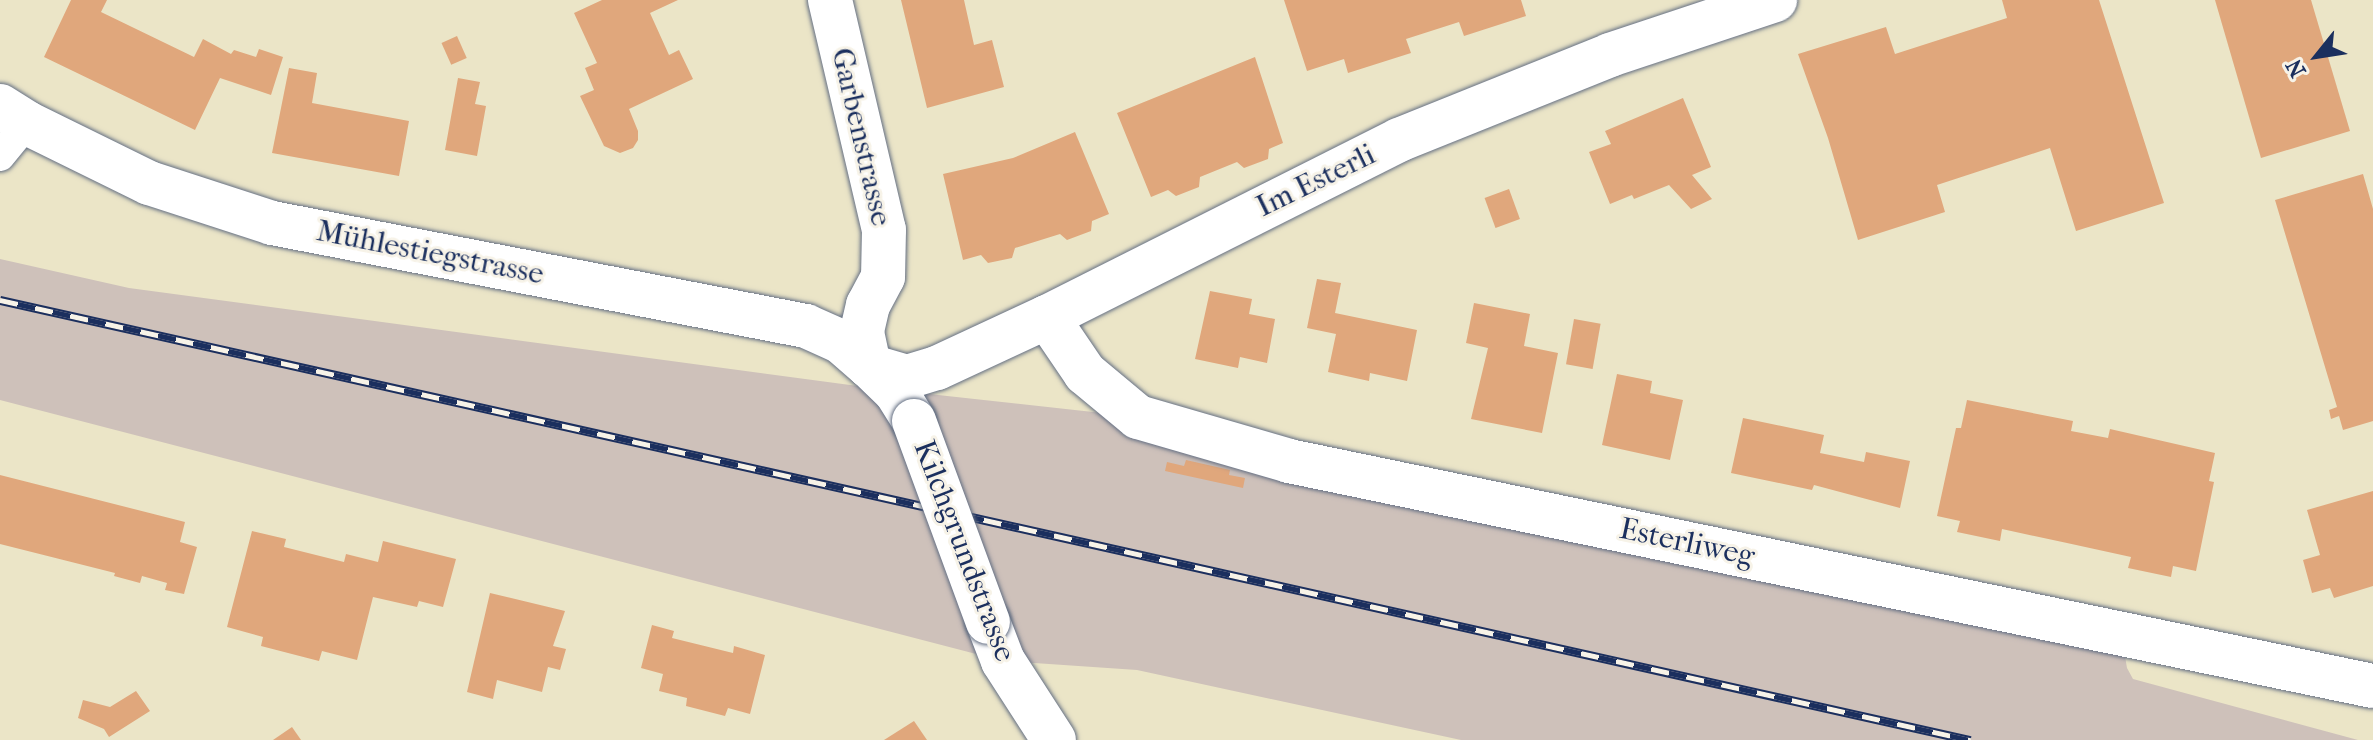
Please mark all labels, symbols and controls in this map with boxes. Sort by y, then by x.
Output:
north arrow [2277,16,2357,96]
street label: Garbenstrasse [823,45,899,229]
text: N [2281,54,2312,82]
street label: Im Esterli [1251,137,1381,225]
street label: Mühlestiegstrasse [313,213,547,293]
street label: Kilchgrundstrasse [905,435,1023,667]
street label: Esterliweg [1616,511,1758,575]

